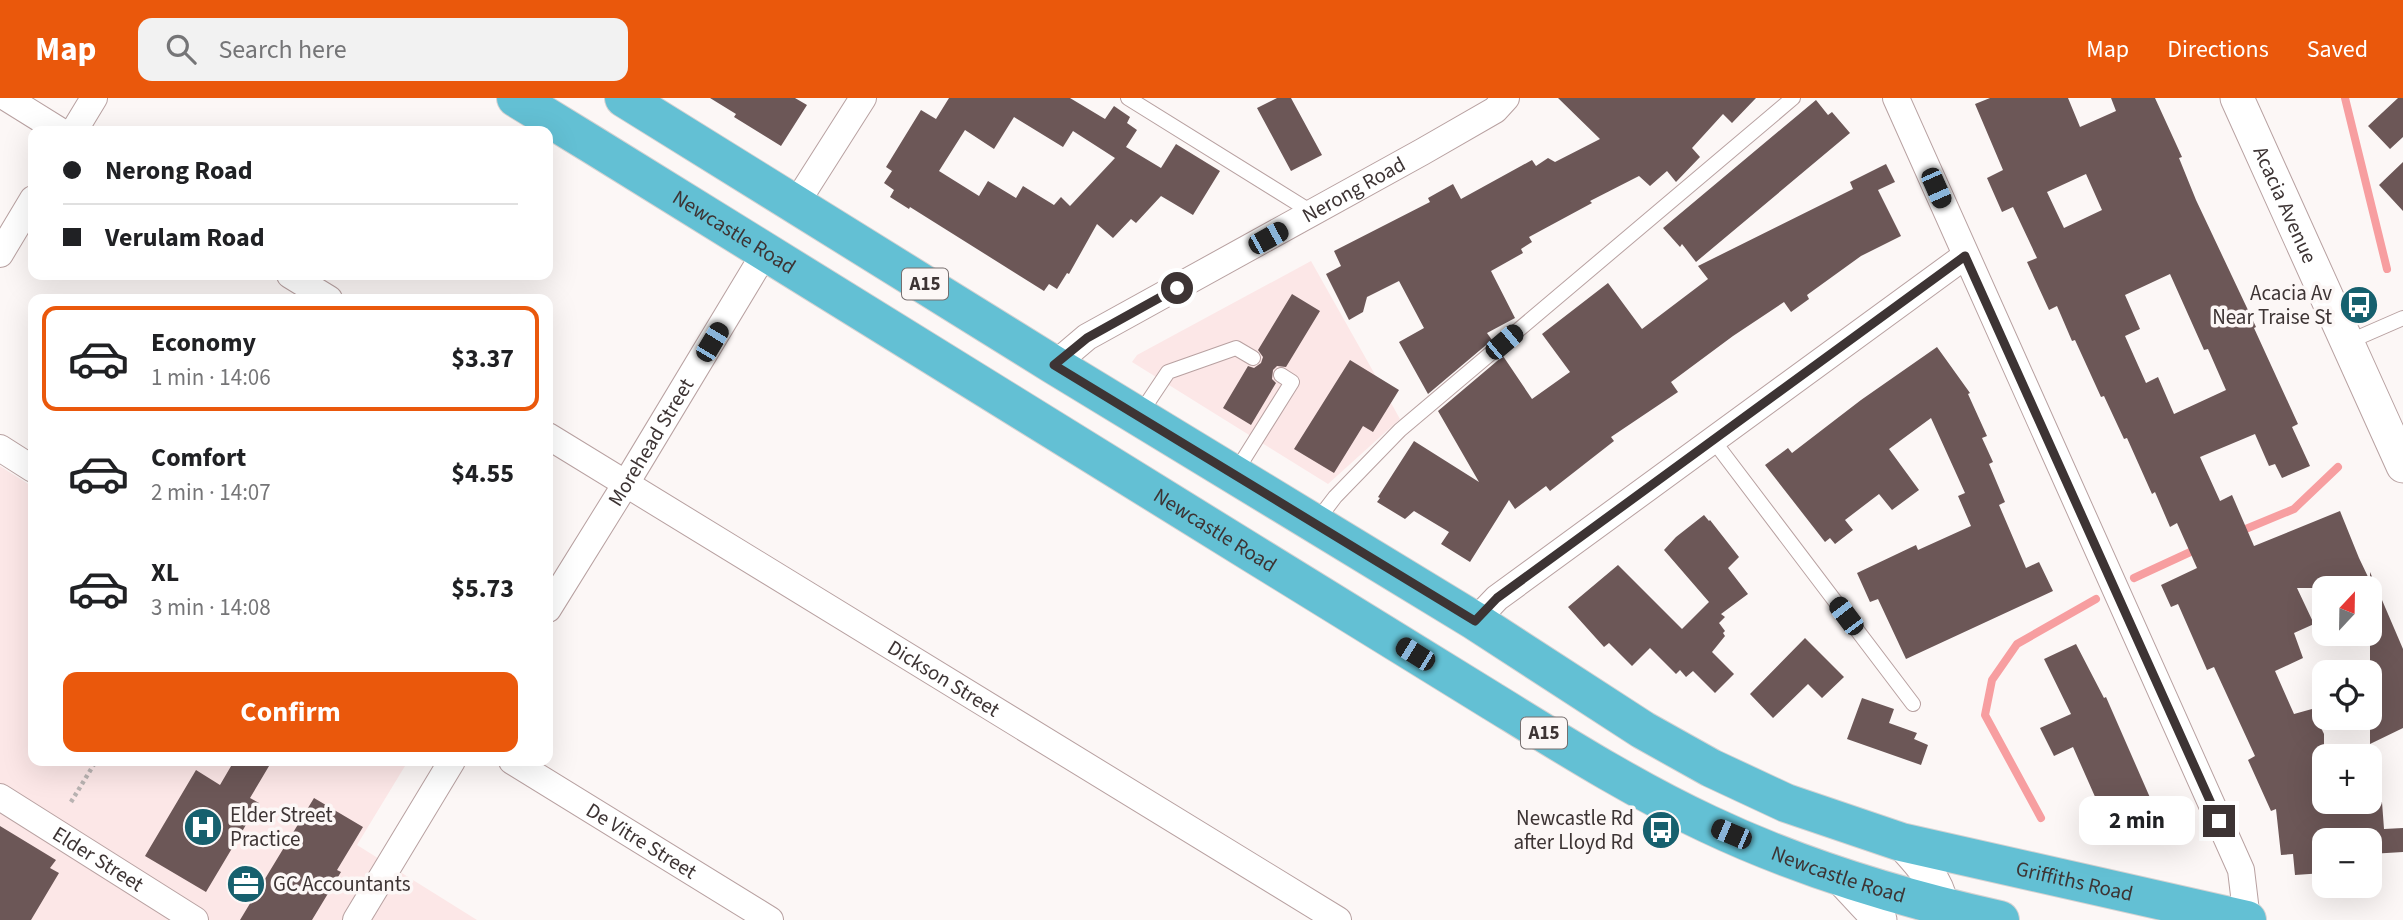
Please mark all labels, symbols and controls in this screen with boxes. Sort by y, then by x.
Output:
search box [138,18,628,81]
text: Map [35,26,96,73]
icon: search [162,30,200,68]
text: Search here [218,31,347,68]
text: Map [2086,32,2129,67]
text: Directions [2167,32,2269,67]
text: Saved [2307,32,2368,67]
street label: Acacia Avenue [2246,141,2325,268]
street label: Nerong Road [1297,149,1411,230]
text: Nerong Road [105,152,253,189]
car [1918,165,1955,211]
street label: Newcastle Road [667,183,801,281]
text: Verulam Road [105,219,265,256]
car [1245,219,1292,257]
road number: A15 [902,268,948,300]
route start [1161,272,1193,304]
place label: Acacia Av Near Traise St [2212,278,2332,332]
bus stop icon: Acacia Av Near Traise St [2338,284,2380,326]
car [693,319,732,365]
car [1482,320,1527,364]
text: Economy [151,324,256,361]
icon: car [67,327,130,390]
text: $3.37 [451,340,514,377]
text: 1 min · 14:06 [151,361,271,394]
street label: Morehead Street [600,372,701,512]
text: Comfort [151,439,246,476]
icon: car [67,442,130,505]
text: $4.55 [451,455,514,492]
text: 2 min · 14:07 [151,476,271,509]
street label: Newcastle Road [1148,481,1283,580]
text: XL [151,554,179,591]
icon: car [67,557,130,620]
text: $5.73 [451,570,514,607]
north arrow [2312,576,2382,646]
map controls [2312,576,2382,898]
text: 3 min · 14:08 [151,591,271,624]
car [1825,593,1868,639]
street label: Dickson Street [882,633,1005,724]
car [1392,634,1439,674]
button: locate [2312,660,2382,730]
button: Confirm [63,672,518,752]
road number: A15 [1521,718,1567,748]
button: + [2312,744,2382,814]
street label: De Vitre Street [580,795,702,886]
callout: 2 min [2079,796,2194,846]
place label: Elder Street Practice [230,800,333,854]
place label: Newcastle Rd after Lloyd Rd [1513,803,1634,857]
text: 2 min [2109,804,2165,837]
route end [2203,805,2235,837]
hospital icon: Elder Street Practice [182,806,224,848]
bus stop icon: Newcastle Rd after Lloyd Rd [1640,809,1682,851]
car [1708,816,1755,852]
street label: Elder Street [47,819,150,899]
button: − [2312,828,2382,898]
street label: Newcastle Road [1767,838,1909,911]
street label: Griffiths Road [2013,853,2136,909]
office icon: GC Accountants [225,863,267,905]
place label: GC Accountants [273,869,411,899]

